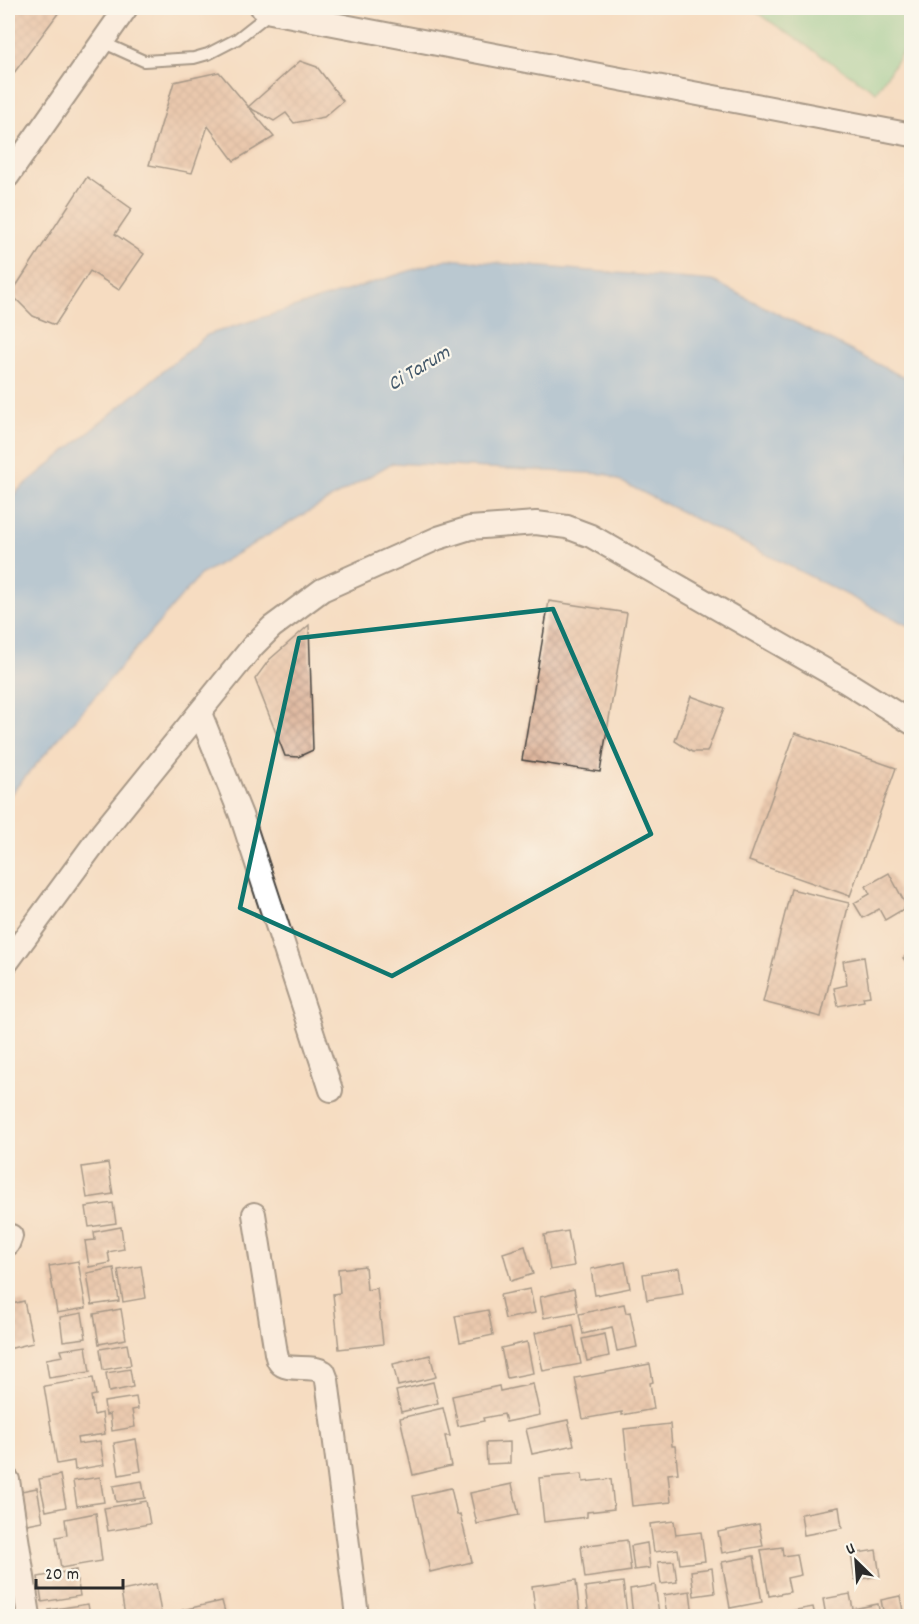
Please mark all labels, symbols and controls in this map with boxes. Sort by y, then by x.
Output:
water label: Ci Tarum [382,339,457,400]
north arrow [826,1531,886,1591]
text: U [842,1537,859,1562]
scale bar [36,1552,123,1590]
text: 20 m [45,1563,79,1588]

